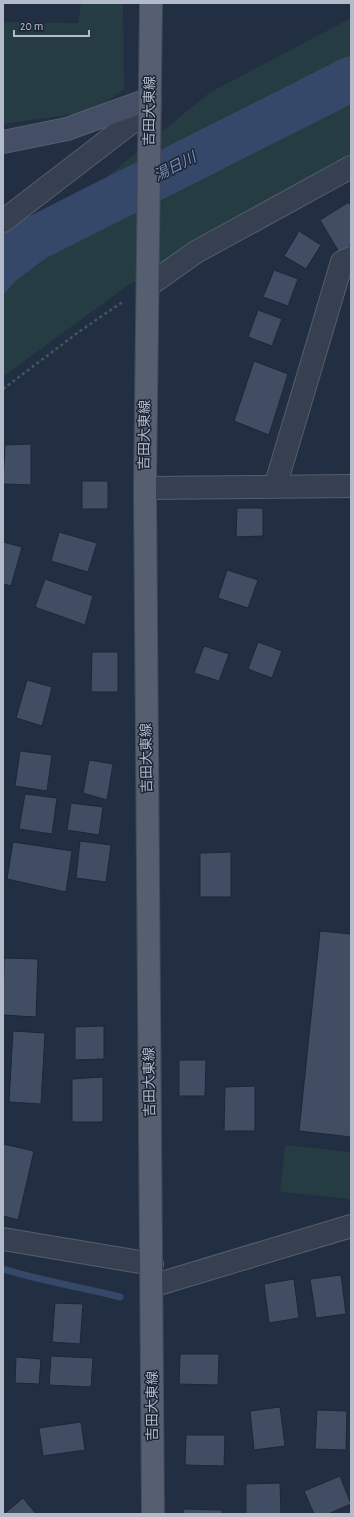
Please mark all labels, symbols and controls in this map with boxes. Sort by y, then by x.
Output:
scale bar [14,12,89,38]
text: 20 m [20,20,43,32]
street label: 吉田大東線 [141,76,158,146]
water label: 湯日川 [151,148,200,184]
street label: 吉田大東線 [136,400,153,470]
street label: 吉田大東線 [138,723,155,793]
street label: 吉田大東線 [141,1047,158,1117]
street label: 吉田大東線 [145,1371,160,1441]

